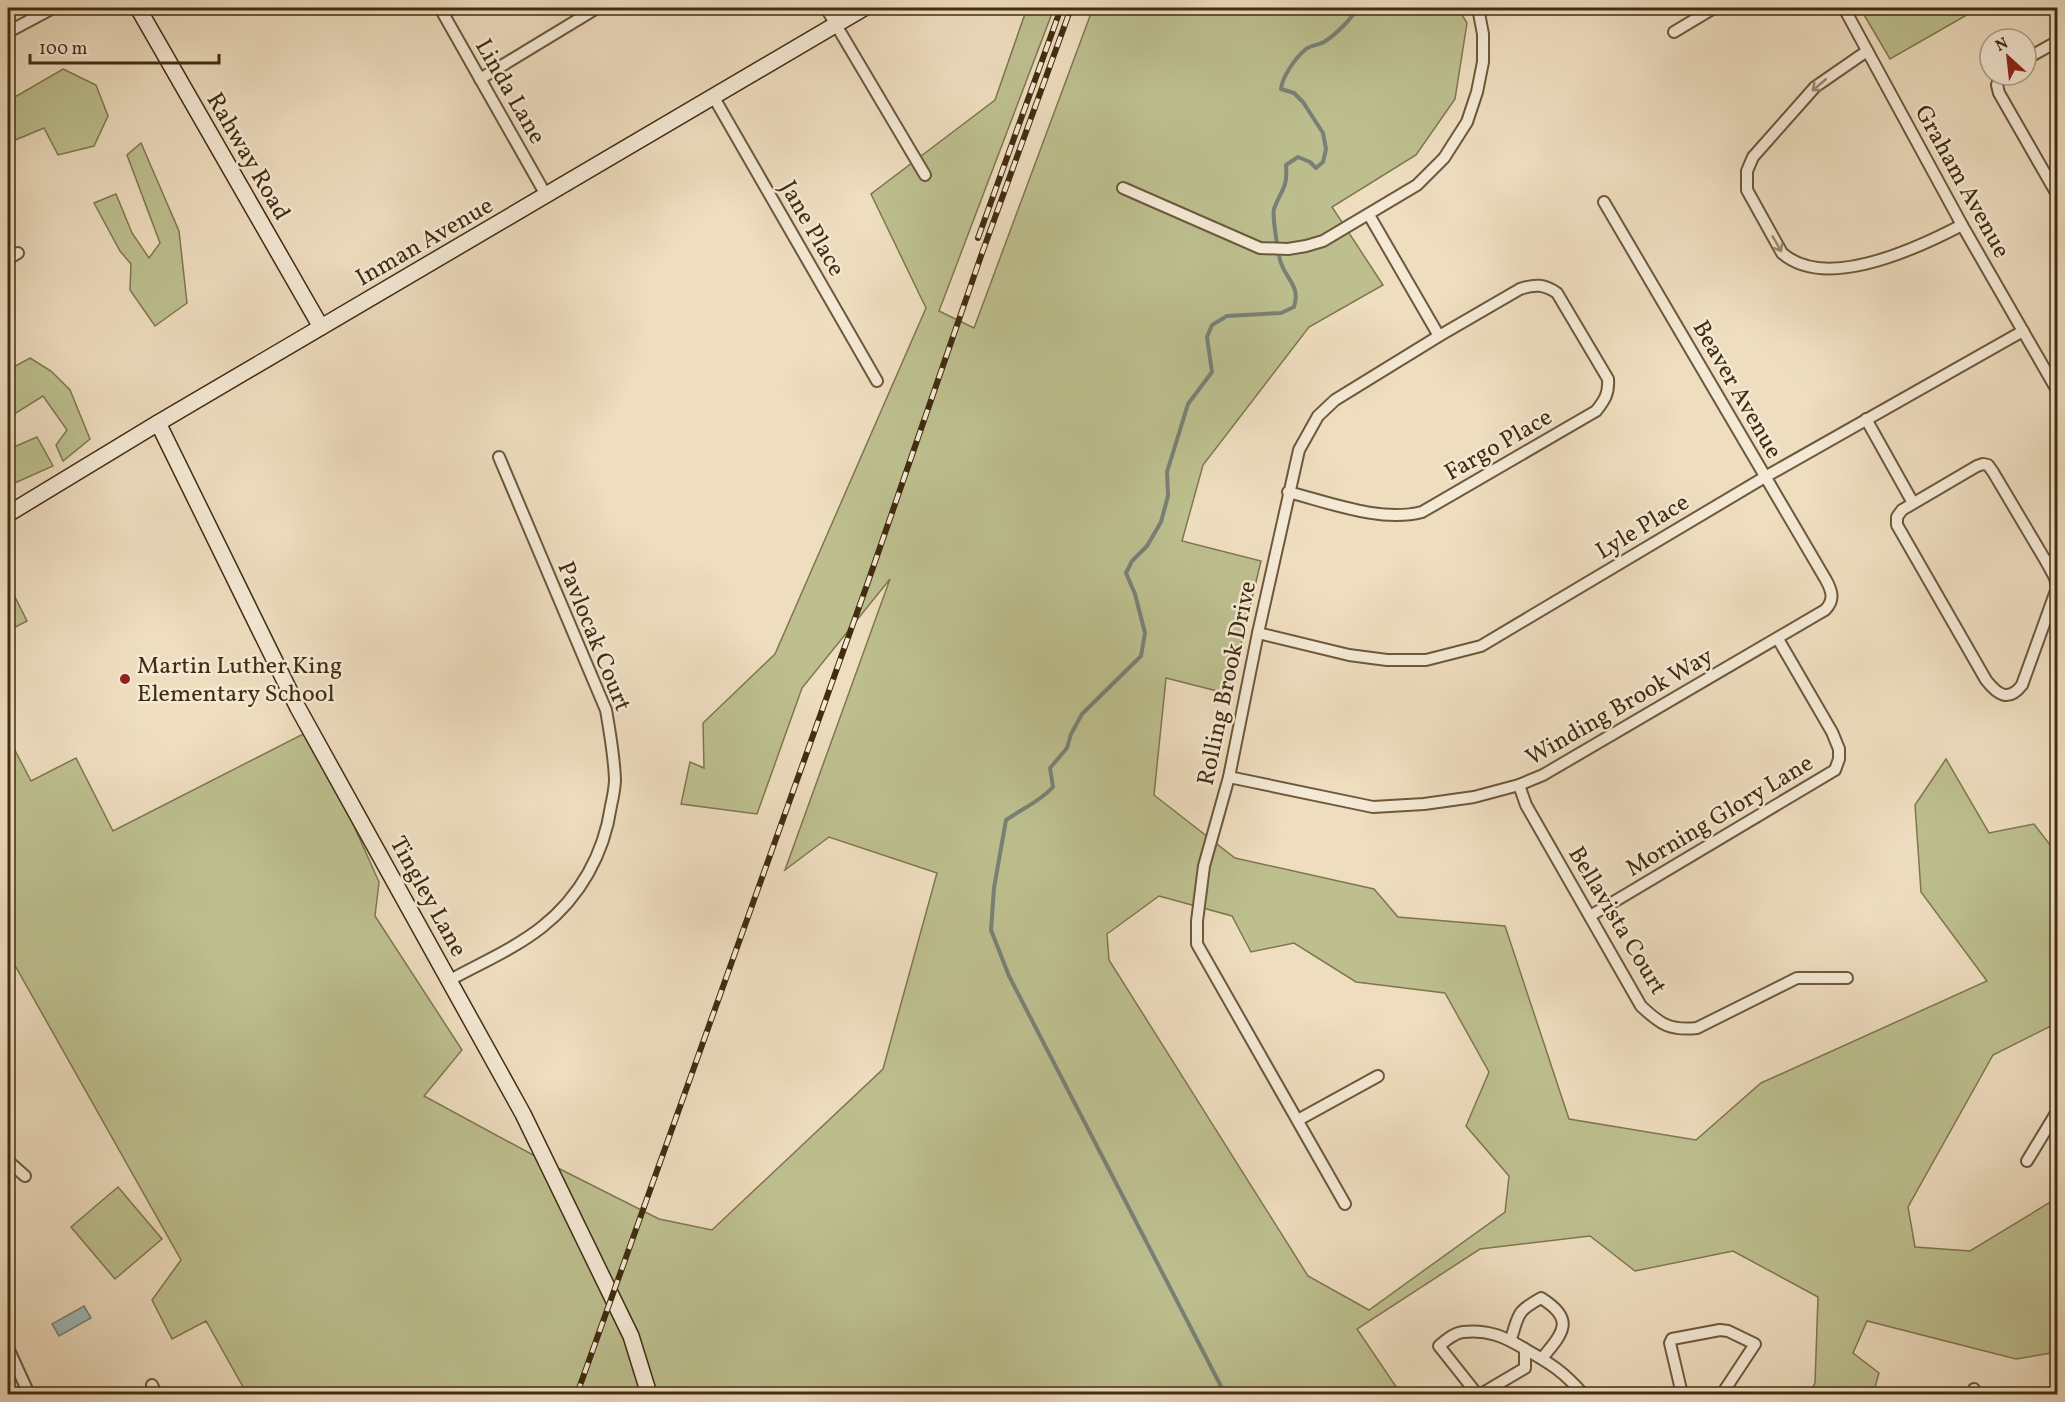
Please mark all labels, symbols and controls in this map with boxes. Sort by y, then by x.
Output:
scale bar [30,27,219,65]
north arrow [1978,27,2038,87]
street label: Linda Lane [465,33,553,151]
text: N [1992,33,2013,58]
text: 100 m [39,37,88,62]
one-way arrow [1812,78,1827,92]
street label: Rahway Road [197,87,298,227]
street label: Graham Avenue [1905,99,2017,265]
street label: Jane Place [770,175,852,283]
street label: Inman Avenue [350,190,500,296]
one-way arrow [1772,235,1783,253]
street label: Beaver Avenue [1683,314,1790,466]
street label: Fargo Place [1439,401,1559,490]
street label: Lyle Place [1590,487,1696,569]
street label: Pavlocak Court [548,557,639,717]
street label: Rolling Brook Drive [1190,578,1266,789]
street label: Winding Brook Way [1520,640,1720,775]
place label: Martin Luther King Elementary School [137,650,342,712]
marker: Martin Luther King Elementary School [118,672,132,686]
street label: Morning Glory Lane [1620,747,1820,886]
street label: Tingley Lane [380,831,474,963]
street label: Bellavista Court [1559,840,1674,1002]

